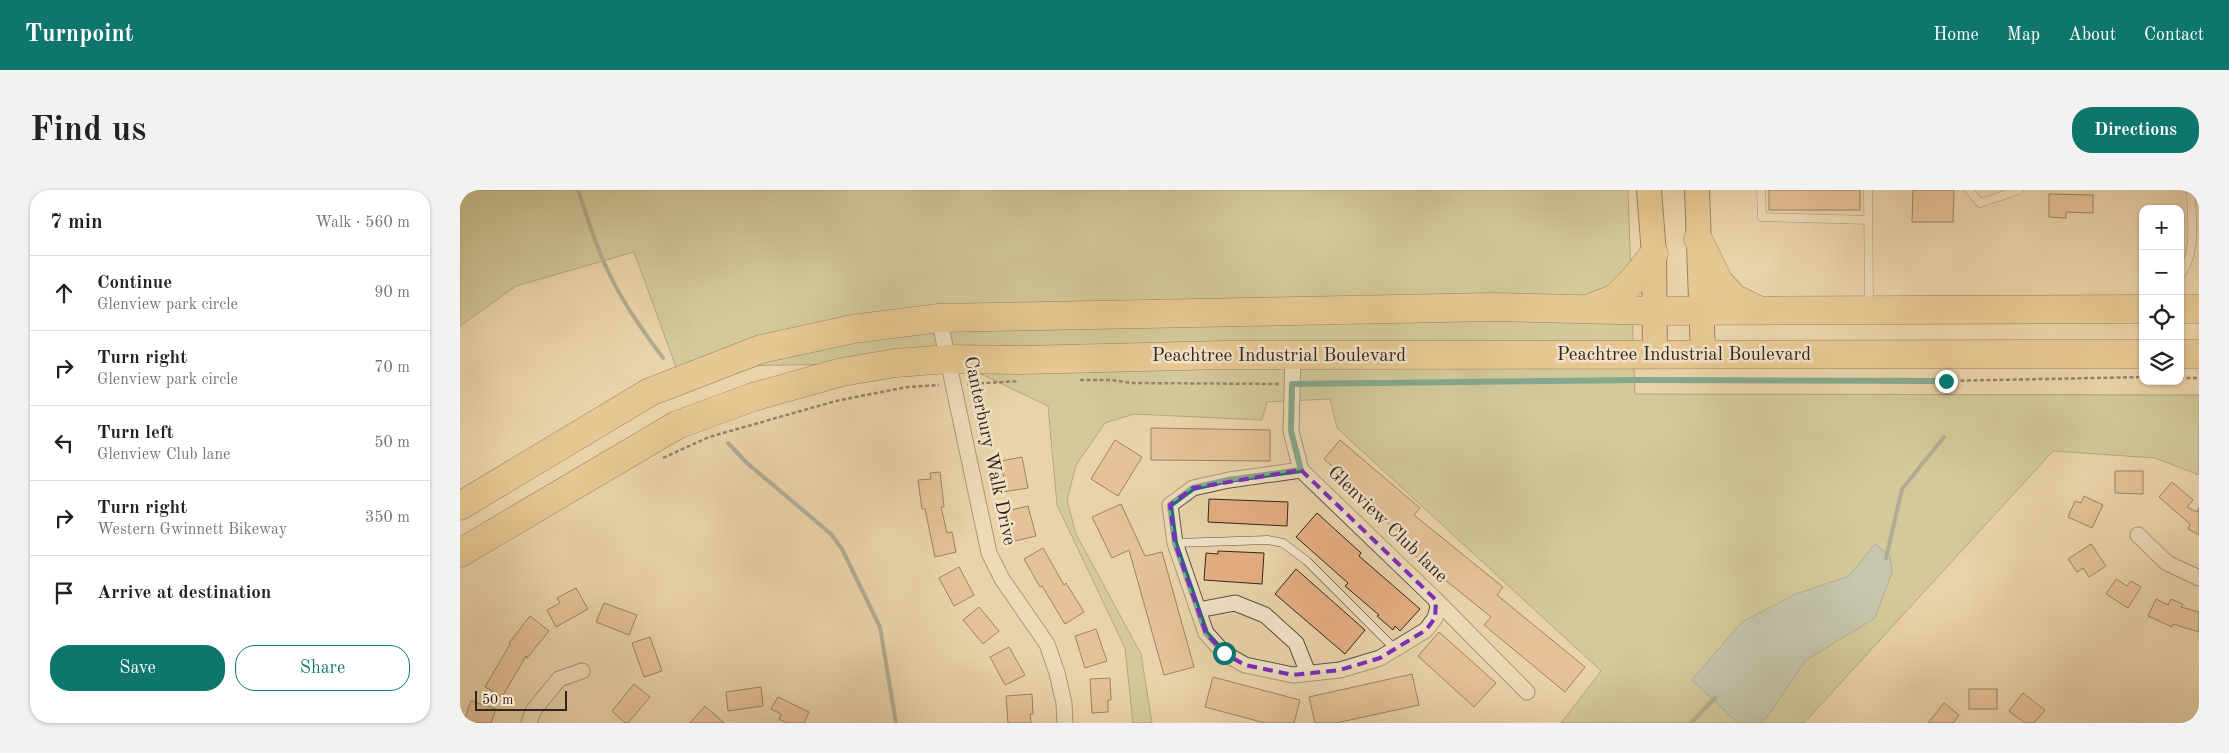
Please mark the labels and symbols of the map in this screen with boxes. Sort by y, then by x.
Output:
street label: Peachtree Industrial Boulevard [1557,346,1811,365]
street label: Peachtree Industrial Boulevard [1152,347,1406,366]
street label: Canterbury Walk Drive [960,355,1018,547]
route end [1935,370,1958,393]
street label: Glenview Club lane [1323,463,1451,587]
route start [1213,642,1236,665]
scale bar [475,688,568,711]

